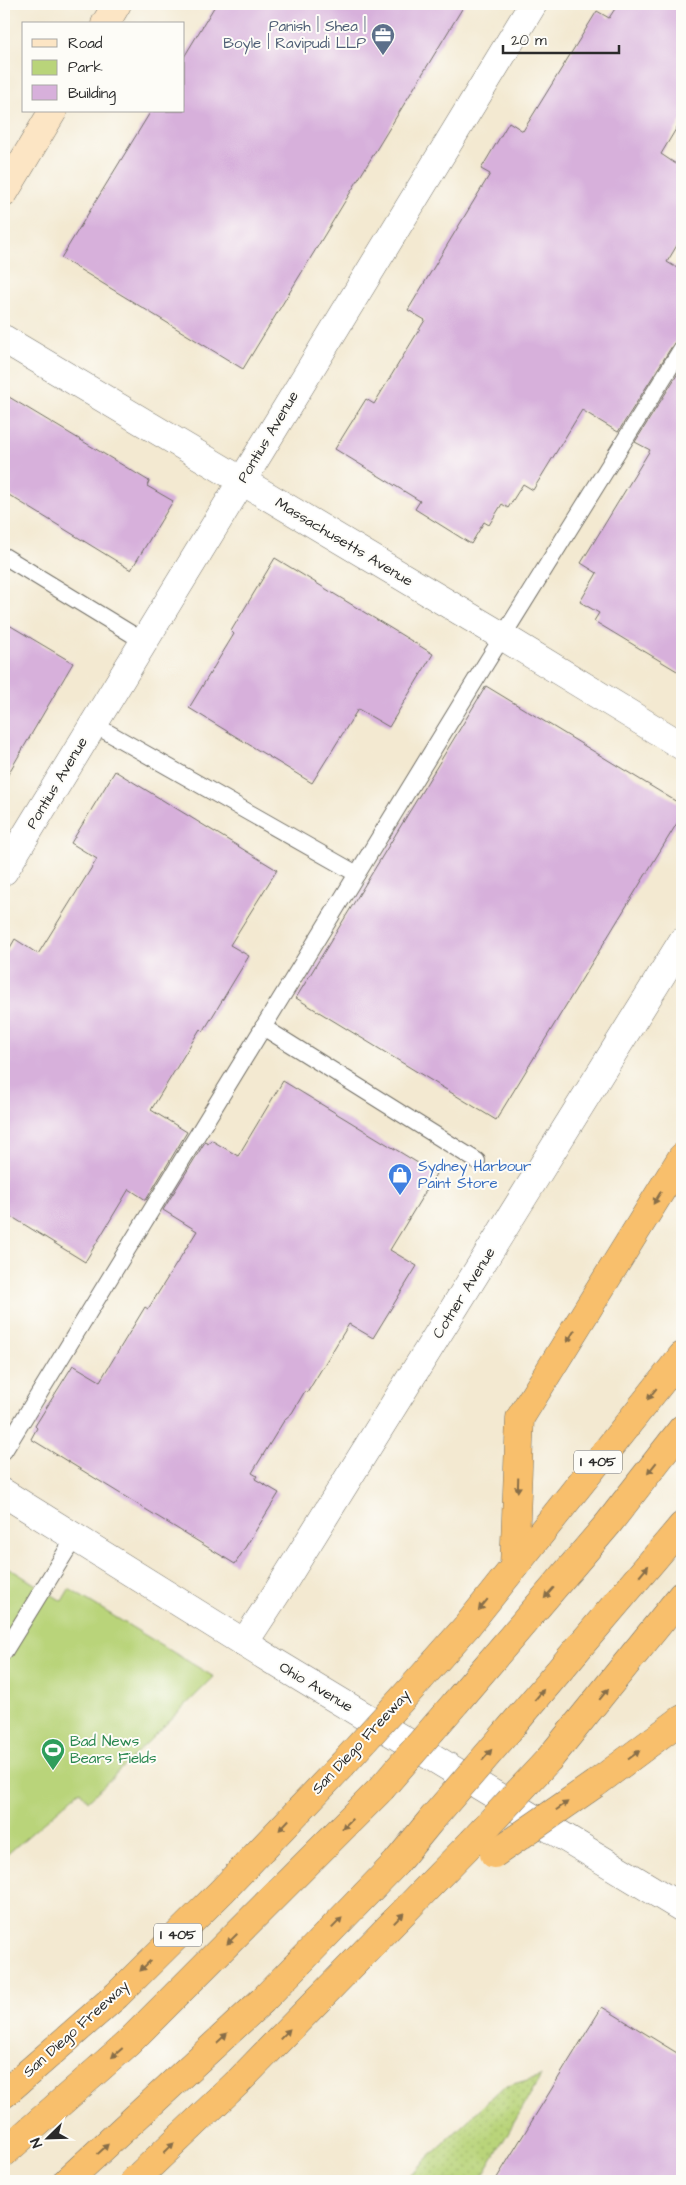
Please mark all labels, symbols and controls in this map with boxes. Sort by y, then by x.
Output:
place label: Panish | Shea | Boyle | Ravipudi LLP [223,16,366,55]
legend [22,22,185,112]
office icon: Panish | Shea | Boyle | Ravipudi LLP [370,22,396,56]
scale bar [503,22,620,54]
text: 20 m [511,30,547,51]
text: Road [68,33,103,54]
text: Park [68,57,103,78]
text: Building [68,83,116,105]
street label: Pontius Avenue [232,387,304,487]
street label: Massachusetts Avenue [271,492,417,592]
street label: Pontius Avenue [21,733,93,833]
place label: Sydney Harbour Paint Store [418,1156,531,1194]
shop icon: Sydney Harbour Paint Store [387,1162,413,1196]
one-way arrow [652,1192,661,1205]
street label: Cotner Avenue [428,1243,500,1343]
one-way arrow [566,1330,575,1343]
one-way arrow [646,1387,657,1400]
road number: I 405 [574,1450,622,1474]
one-way arrow [647,1461,658,1474]
one-way arrow [513,1477,521,1493]
one-way arrow [638,1565,649,1577]
one-way arrow [544,1587,555,1600]
one-way arrow [478,1598,489,1611]
street label: Ohio Avenue [275,1657,357,1717]
street label: San Diego Freeway [307,1685,416,1800]
one-way arrow [598,1687,609,1700]
one-way arrow [533,1688,544,1701]
place label: Bad News Bears Fields [70,1731,157,1769]
sports icon: Bad News Bears Fields [40,1737,66,1771]
one-way arrow [627,1749,640,1760]
one-way arrow [481,1750,493,1762]
one-way arrow [555,1801,569,1811]
one-way arrow [341,1818,353,1830]
one-way arrow [278,1819,290,1831]
one-way arrow [393,1912,405,1924]
one-way arrow [331,1918,343,1930]
road number: I 405 [154,1924,202,1946]
one-way arrow [226,1933,238,1945]
one-way arrow [140,1960,152,1972]
street label: San Diego Freeway [18,1976,134,2083]
one-way arrow [279,2028,291,2040]
one-way arrow [216,2032,228,2044]
one-way arrow [110,2048,123,2059]
north arrow [22,2112,72,2162]
text: N [26,2135,48,2151]
one-way arrow [163,2142,175,2154]
one-way arrow [97,2143,109,2155]

